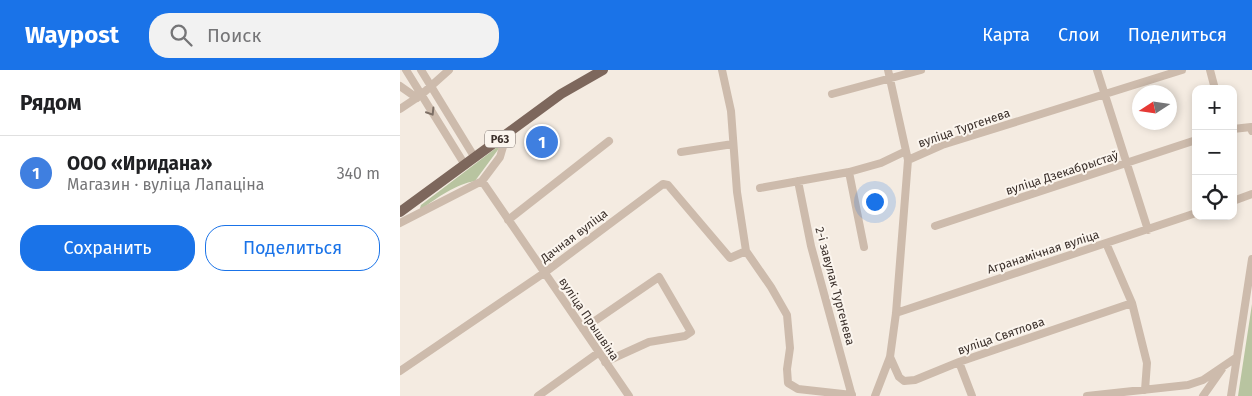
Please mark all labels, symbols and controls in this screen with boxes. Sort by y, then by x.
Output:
search box [149,13,499,58]
text: Waypost [25,21,119,49]
icon: search [167,21,195,49]
text: Поиск [207,24,261,47]
text: Карта [982,24,1030,46]
text: Слои [1058,24,1100,46]
text: Поделиться [1128,24,1227,46]
north arrow [1132,85,1177,130]
map controls [1192,85,1237,220]
button: + [1192,85,1237,130]
text: Рядом [20,90,81,116]
one-way arrow [425,106,435,115]
street label: вуліца Тургенева [916,106,1012,150]
pin: 1 [526,123,558,161]
button: − [1192,130,1237,175]
road number: Р63 [485,131,515,148]
street label: вуліца Дзекабрыстаў [1004,148,1120,198]
text: ООО «Иридана» [67,152,212,175]
text: 1 [32,164,40,183]
text: 340 m [337,164,380,183]
text: Магазин · вуліца Лапаціна [67,175,264,194]
button: locate [1192,175,1237,220]
your location [862,189,888,215]
street label: Дачная вуліца [537,206,610,266]
button: Сохранить [20,225,195,271]
button: Поделиться [205,225,380,271]
street label: 2-і завулак Тургенева [812,225,858,347]
street label: Агранамічная вуліца [985,227,1101,277]
street label: вуліца Прышвіна [556,275,622,363]
street label: вуліца Святлова [956,315,1046,357]

